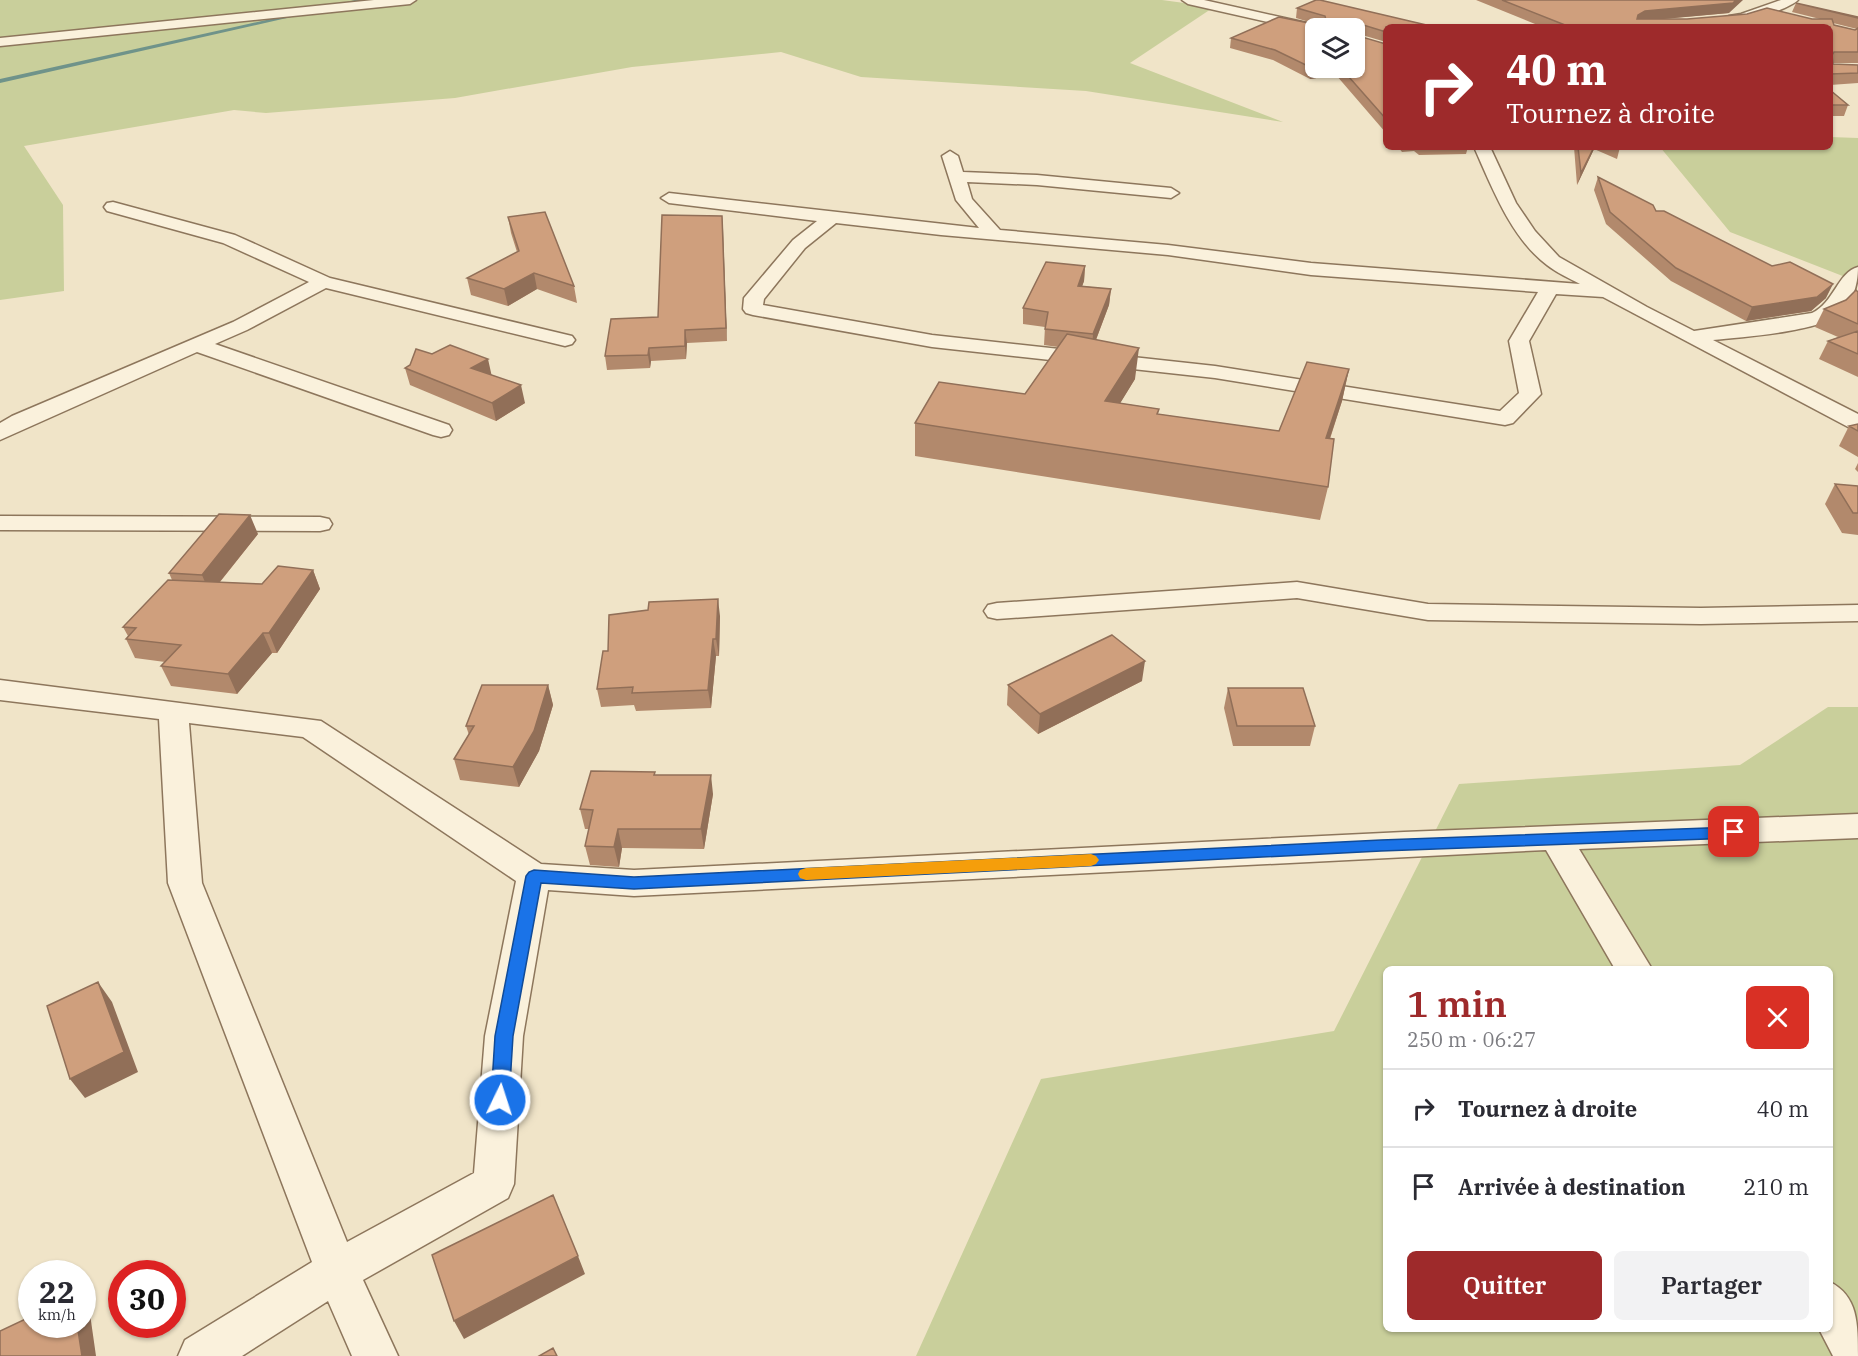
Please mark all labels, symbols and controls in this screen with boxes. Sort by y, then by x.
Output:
map controls [1305,18,1365,78]
button: layers [1305,18,1365,78]
text: 40 m [1506,42,1607,97]
icon: right [1407,48,1485,126]
text: Tournez à droite [1506,95,1715,130]
pin [1708,806,1759,857]
icon: arrive [1717,815,1750,848]
text: 1 min [1407,980,1507,1027]
button: close [1746,986,1809,1049]
text: 250 m · 06:27 [1407,1026,1536,1053]
position arrow [468,1068,532,1132]
icon: right [1407,1092,1440,1125]
text: Tournez à droite [1458,1094,1637,1123]
text: 40 m [1757,1094,1809,1123]
icon: arrive [1407,1170,1440,1203]
text: Arrivée à destination [1458,1172,1686,1201]
text: 210 m [1743,1172,1809,1201]
button: Quitter [1407,1251,1602,1320]
button: Partager [1614,1251,1809,1320]
speed limit sign: 30 [108,1260,186,1338]
text: 22 [39,1272,75,1311]
text: km/h [38,1305,76,1324]

